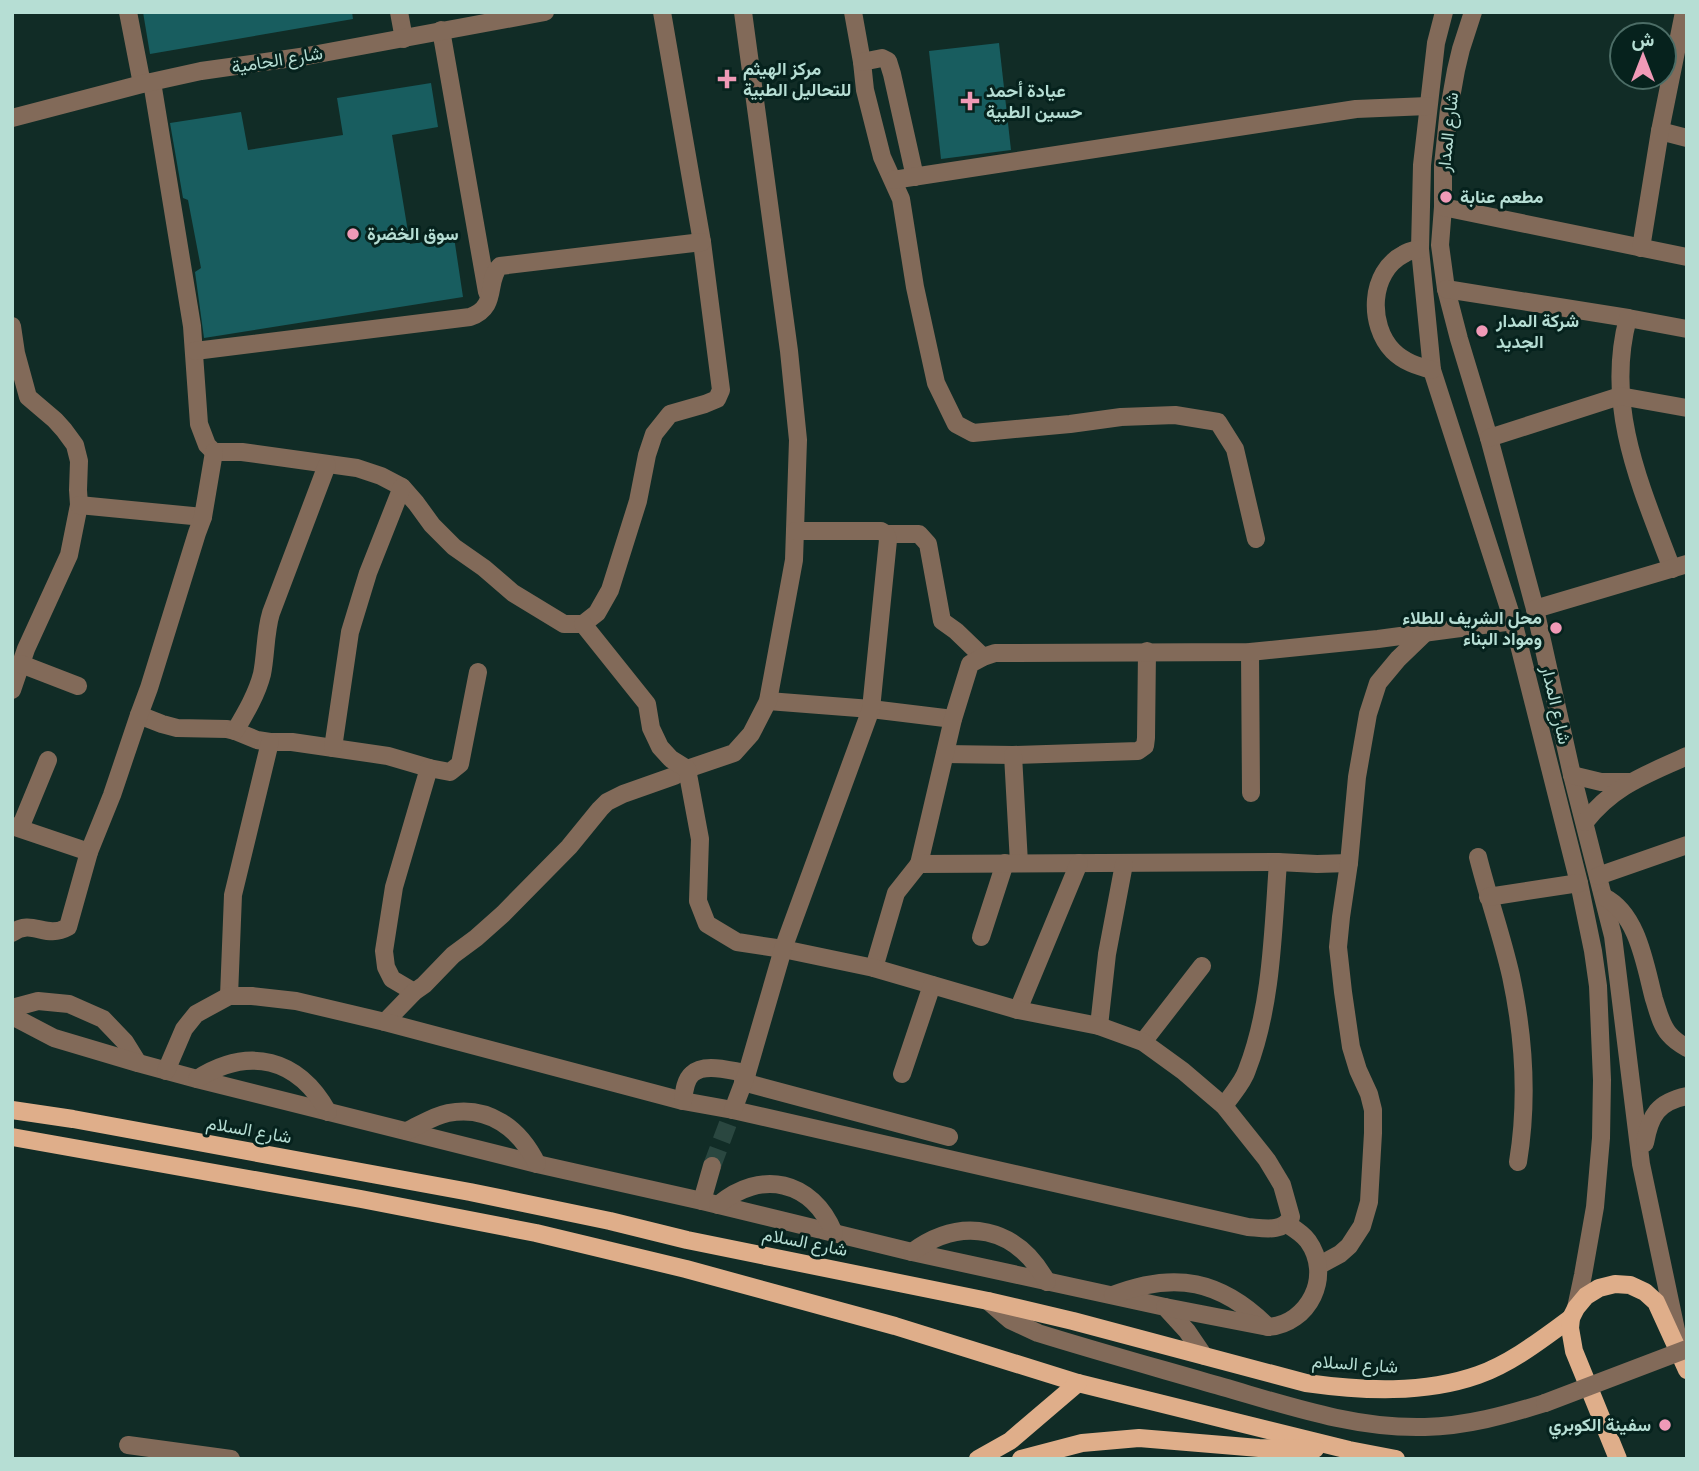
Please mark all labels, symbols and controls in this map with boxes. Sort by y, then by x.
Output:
north arrow [1608,21,1678,91]
text: ش [1632,26,1655,52]
street label: شارع الحامية [229,40,324,79]
place label: مركز الهيثم للتحاليل الطبية [743,56,851,102]
marker: مركز الهيثم للتحاليل الطبية [717,69,737,89]
place label: عيادة أحمد حسين الطبية [986,78,1082,124]
marker: عيادة أحمد حسين الطبية [960,91,980,111]
street label: شارع المدار [1431,91,1464,174]
place label: مطعم عنابة [1460,184,1544,209]
marker: مطعم عنابة [1438,189,1454,205]
place label: سوق الخضرة [367,221,459,246]
marker: سوق الخضرة [345,226,361,242]
place label: شركة المدار الجديد [1495,308,1579,354]
marker: شركة المدار الجديد [1474,323,1490,339]
place label: محل الشريف للطلاء ومواد البناء [1402,605,1542,651]
marker: محل الشريف للطلاء ومواد البناء [1548,620,1564,636]
street label: شارع المدار [1535,662,1578,747]
street label: شارع السلام [204,1110,294,1149]
street label: شارع السلام [760,1221,850,1262]
street label: شارع السلام [1311,1348,1399,1379]
place label: سفينة الكوبري [1548,1412,1651,1440]
marker: سفينة الكوبري [1657,1417,1673,1433]

